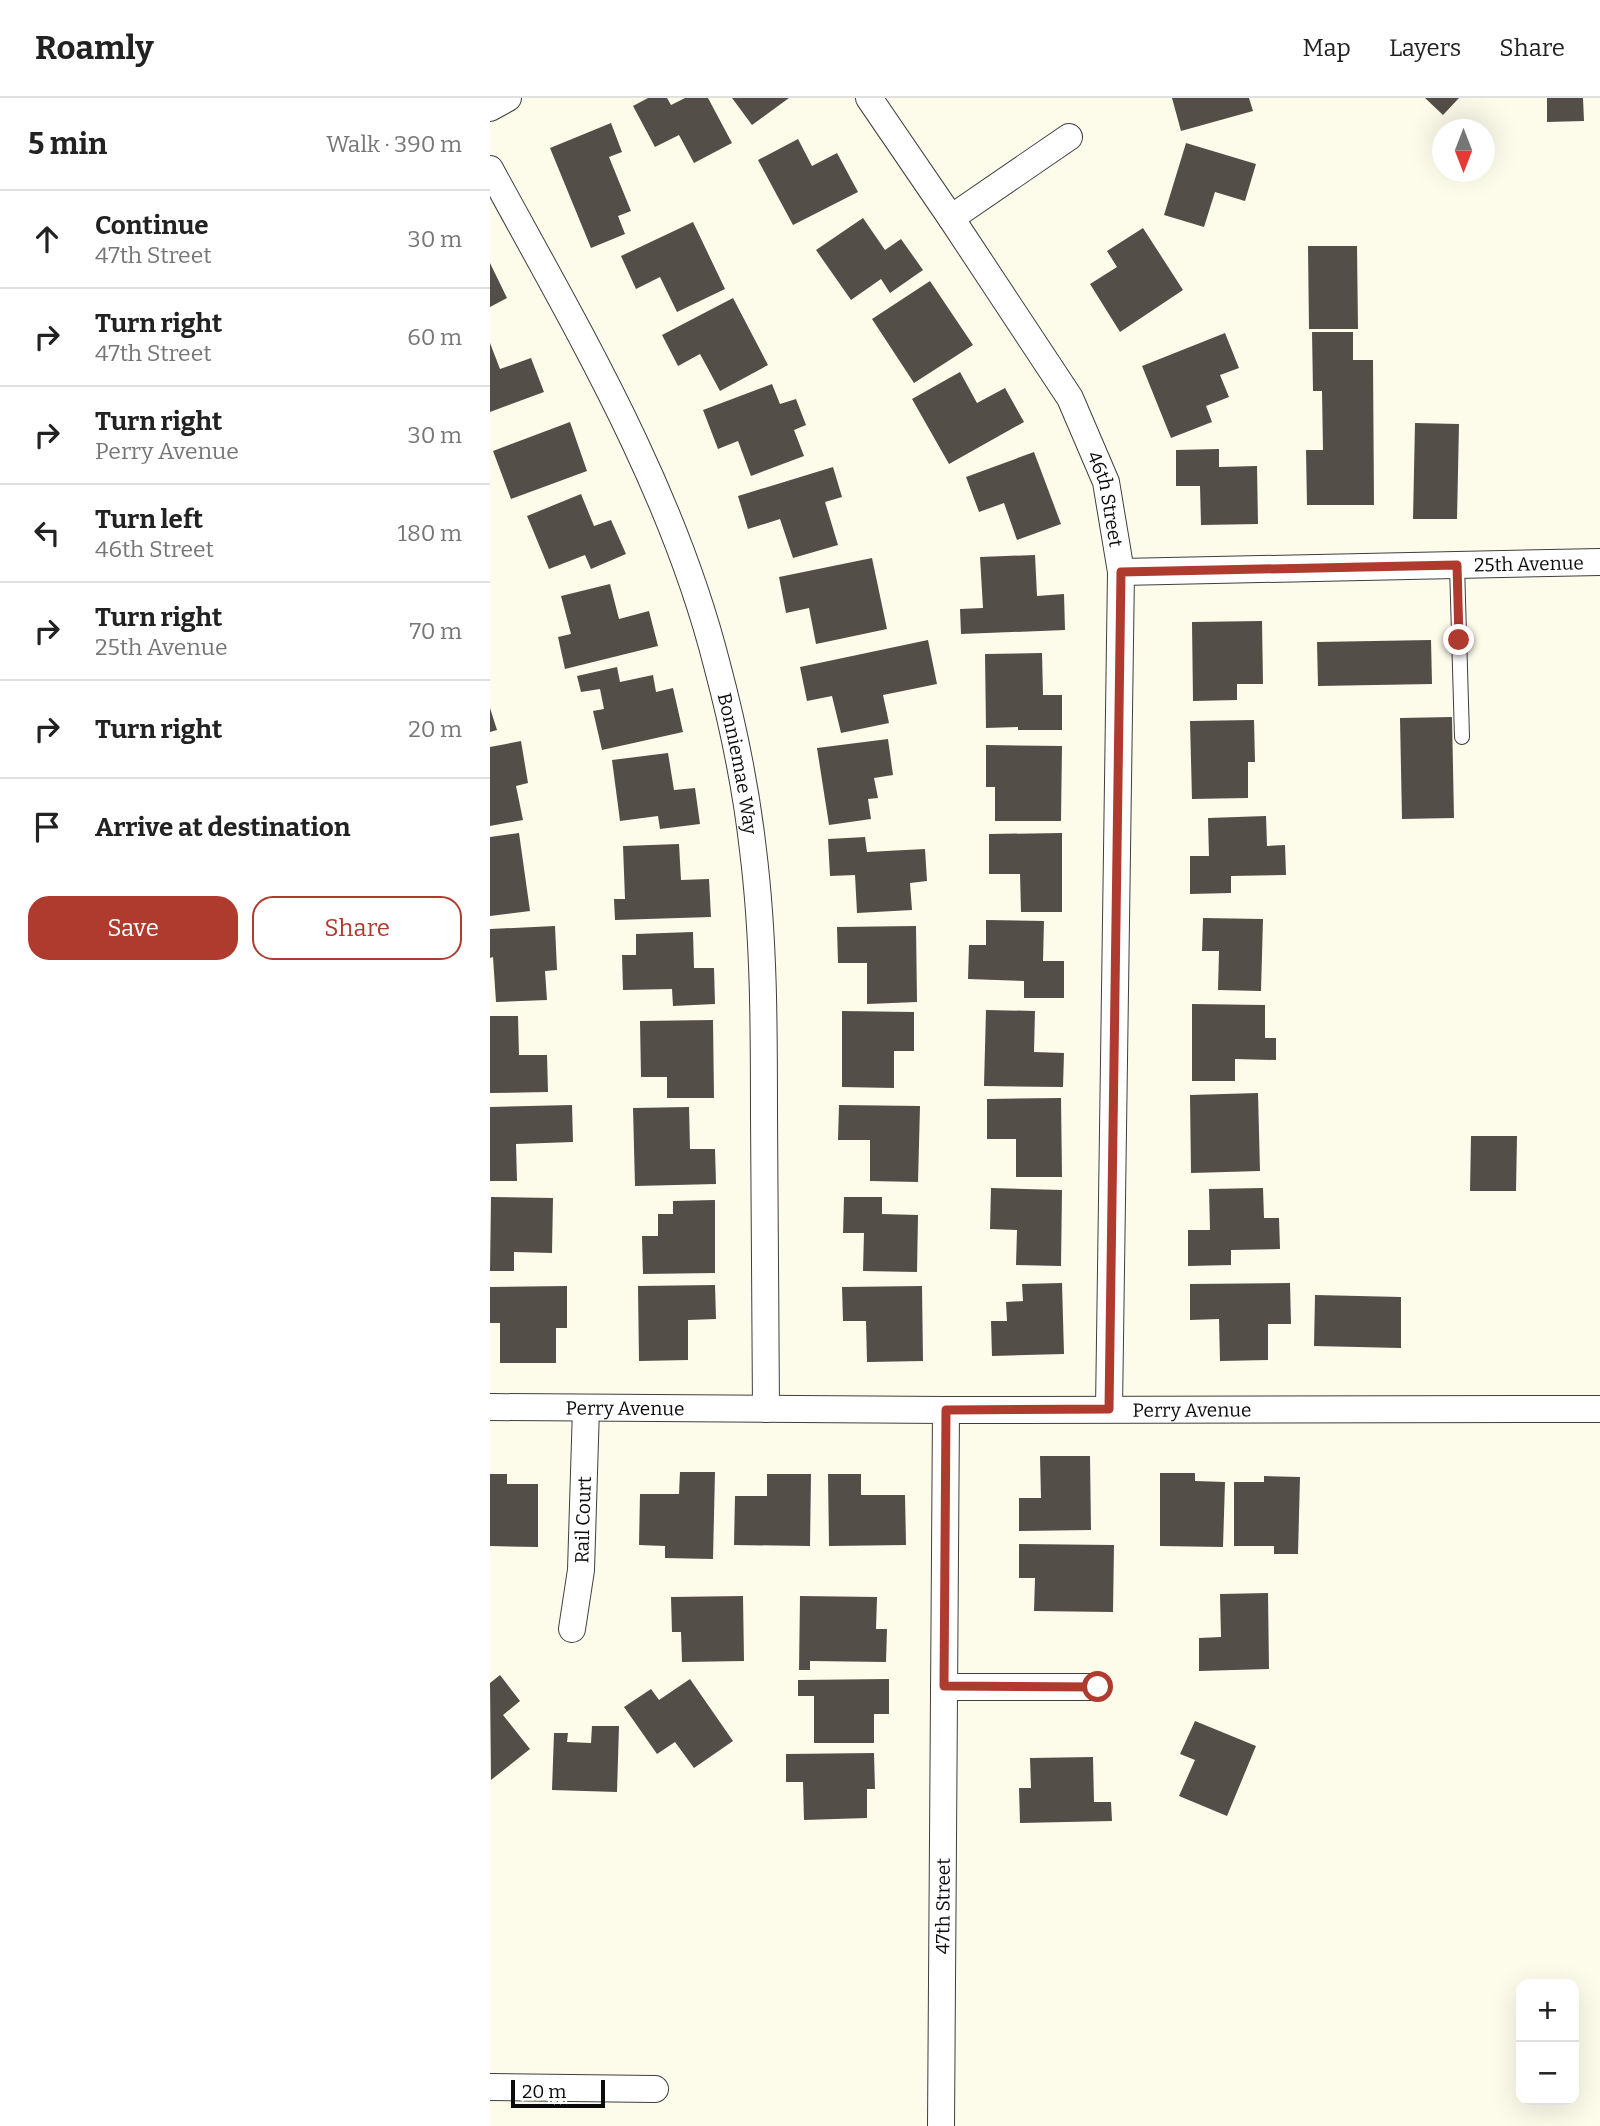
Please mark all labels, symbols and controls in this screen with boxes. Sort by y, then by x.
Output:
text: Roamly [35,28,154,68]
text: Map [1303,34,1351,62]
text: Layers [1389,34,1461,62]
text: Share [1499,34,1565,62]
north arrow [1432,119,1495,182]
text: 5 min [28,126,107,162]
text: Walk · 390 m [326,130,462,158]
text: Continue [95,210,209,241]
icon: ahead [28,220,66,258]
text: 30 m [408,225,462,253]
text: 47th Street [95,241,212,269]
text: Turn right [95,308,222,339]
icon: right [28,318,66,356]
text: 60 m [407,323,462,351]
text: 47th Street [95,339,212,367]
text: Turn right [95,406,222,437]
icon: right [28,416,66,454]
text: 30 m [408,421,462,449]
text: Perry Avenue [95,437,239,465]
street label: 46th Street [1082,448,1128,549]
text: Turn left [95,504,203,535]
icon: left [28,514,66,552]
text: 180 m [398,519,462,547]
text: 46th Street [95,535,214,563]
street label: 25th Avenue [1474,551,1584,577]
text: Turn right [95,602,222,633]
icon: right [28,612,66,650]
text: 70 m [410,617,462,645]
route end [1443,624,1474,655]
text: 25th Avenue [95,633,228,661]
street label: Bonniemae Way [713,691,762,837]
icon: right [28,710,66,748]
text: Turn right [95,714,222,745]
text: 20 m [408,715,462,743]
icon: arrive [28,808,66,846]
text: Arrive at destination [95,812,350,843]
button: Save [28,896,238,960]
button: Share [252,896,462,960]
street label: Perry Avenue [565,1396,685,1420]
street label: Perry Avenue [1132,1399,1251,1422]
street label: Rail Court [570,1476,596,1564]
route start [1082,1671,1113,1702]
street label: 47th Street [931,1858,955,1954]
map controls [1516,1979,1579,2105]
button: + [1516,1979,1579,2042]
button: − [1516,2042,1579,2105]
scale bar [511,2077,606,2109]
text: 20 m [522,2080,566,2103]

